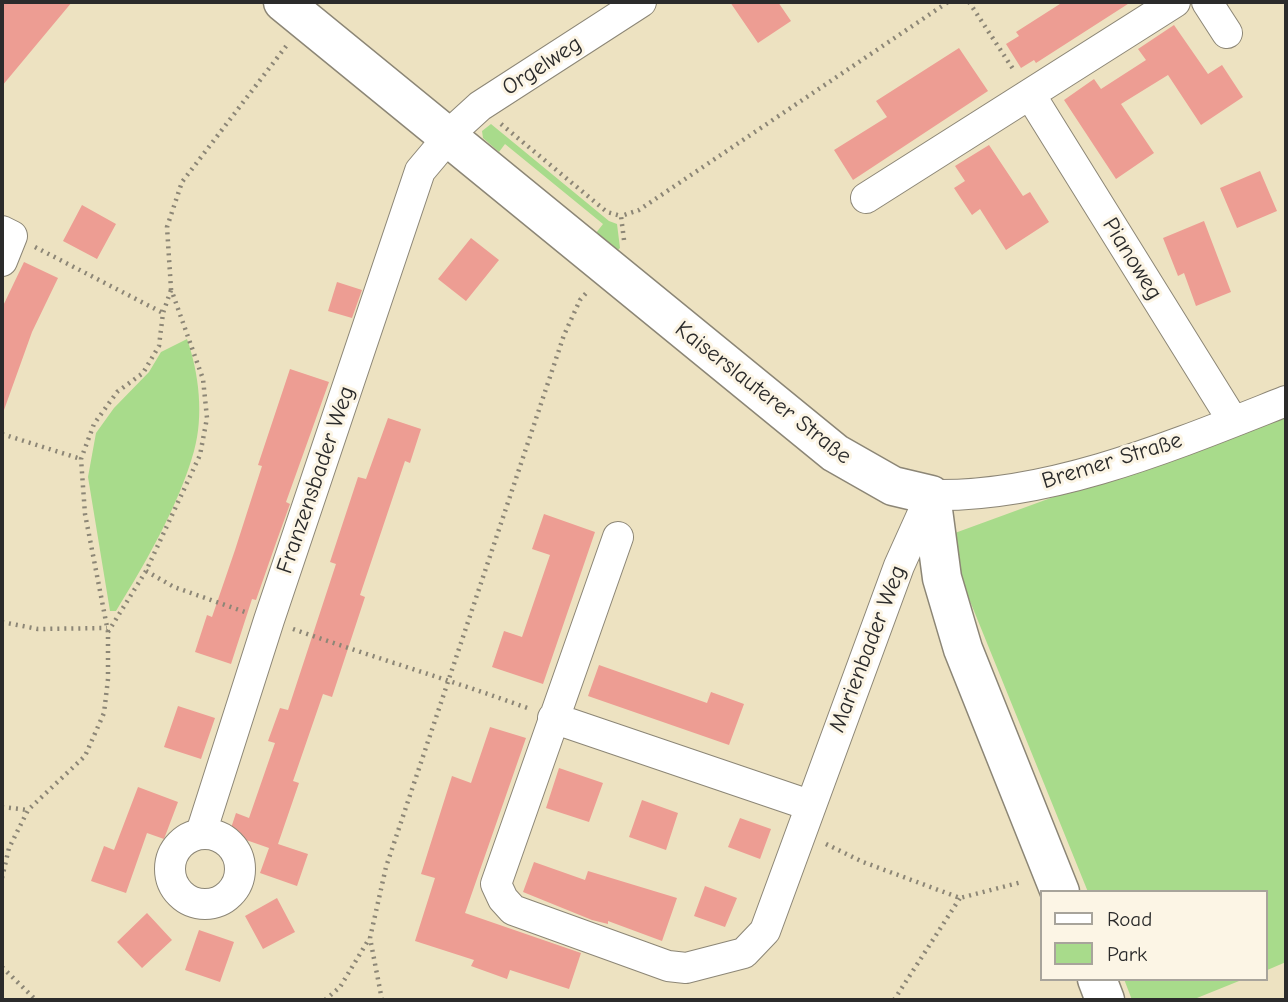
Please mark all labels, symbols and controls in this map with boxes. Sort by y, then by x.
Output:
street label: Orgelweg [497,30,587,102]
street label: Pianoweg [1096,213,1168,305]
street label: Kaiserslauterer Straße [669,316,857,470]
street label: Franzensbader Weg [271,383,361,577]
street label: Bremer Straße [1038,427,1186,495]
street label: Marienbader Weg [823,562,913,736]
legend [1040,890,1267,981]
text: Road [1107,907,1152,931]
text: Park [1107,942,1147,966]

